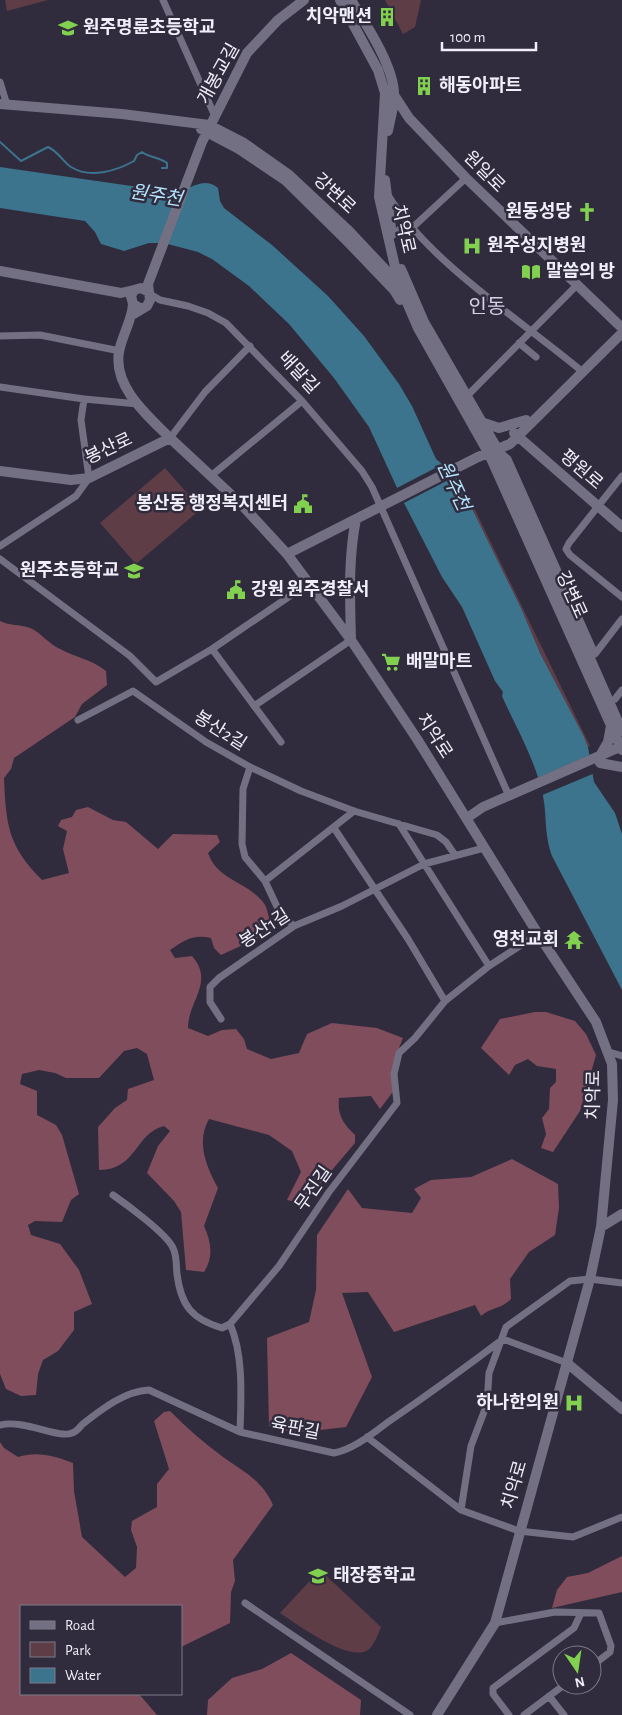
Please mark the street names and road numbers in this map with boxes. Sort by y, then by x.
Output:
street label: 개봉교길 [194,40,243,107]
street label: 원일로 [460,147,509,196]
street label: 강변로 [310,169,360,218]
street label: 치악로 [389,202,419,255]
street label: 배말길 [274,348,322,397]
street label: 봉산로 [82,429,135,468]
street label: 평원로 [556,446,606,493]
street label: 강변로 [553,568,591,621]
street label: 봉산2길 [191,707,250,754]
street label: 치악로 [413,709,457,762]
street label: 봉산1길 [236,905,293,952]
street label: 치악로 [583,1070,603,1120]
street label: 무진길 [292,1163,336,1215]
street label: 육판길 [269,1414,321,1443]
street label: 치악로 [498,1458,530,1511]

